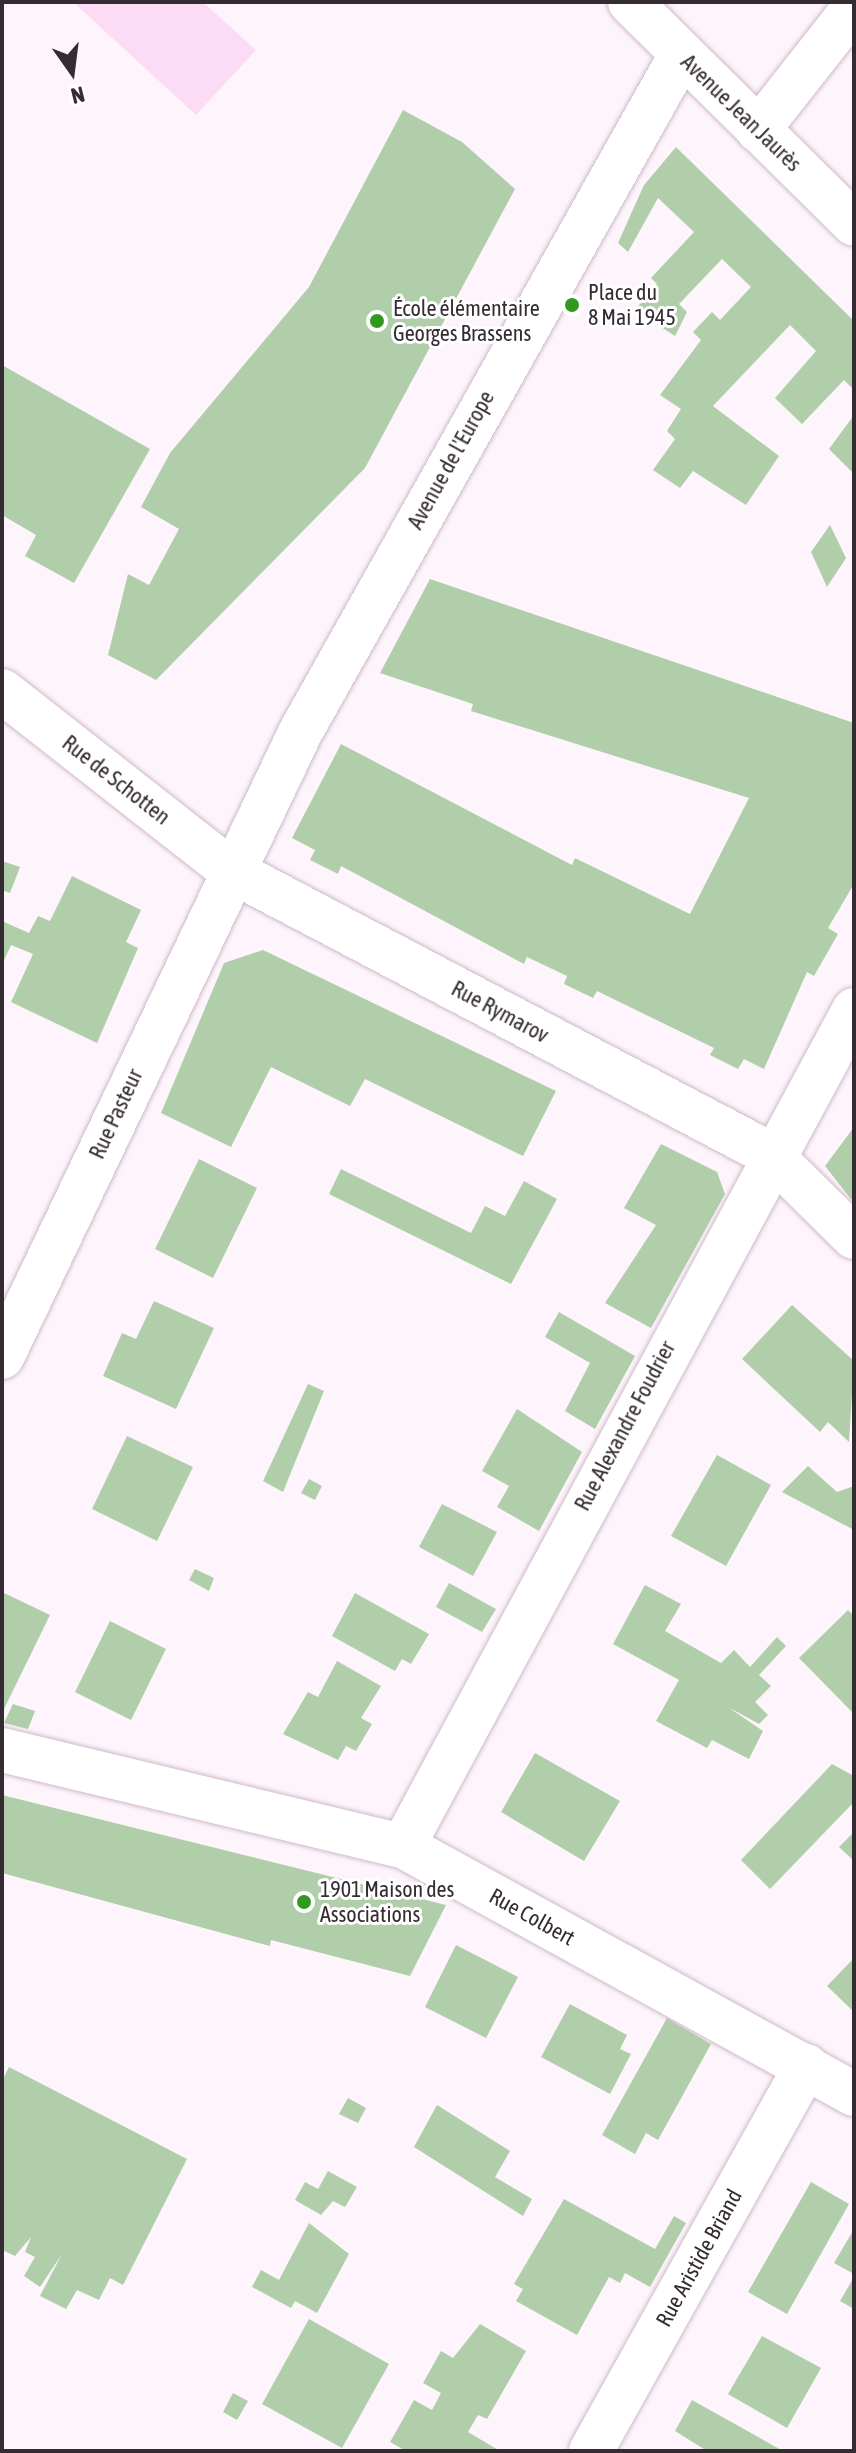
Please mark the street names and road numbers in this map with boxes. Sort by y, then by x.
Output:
street label: Avenue Jean Jaurès [675,49,807,177]
street label: Avenue de l'Europe [402,386,500,534]
street label: Rue de Schotten [57,730,175,830]
street label: Rue Rymarov [447,975,553,1049]
street label: Rue Pasteur [84,1065,148,1163]
street label: Rue Alexandre Foudrier [569,1337,681,1515]
street label: Rue Colbert [485,1883,579,1951]
street label: Rue Aristide Briand [650,2185,748,2331]

